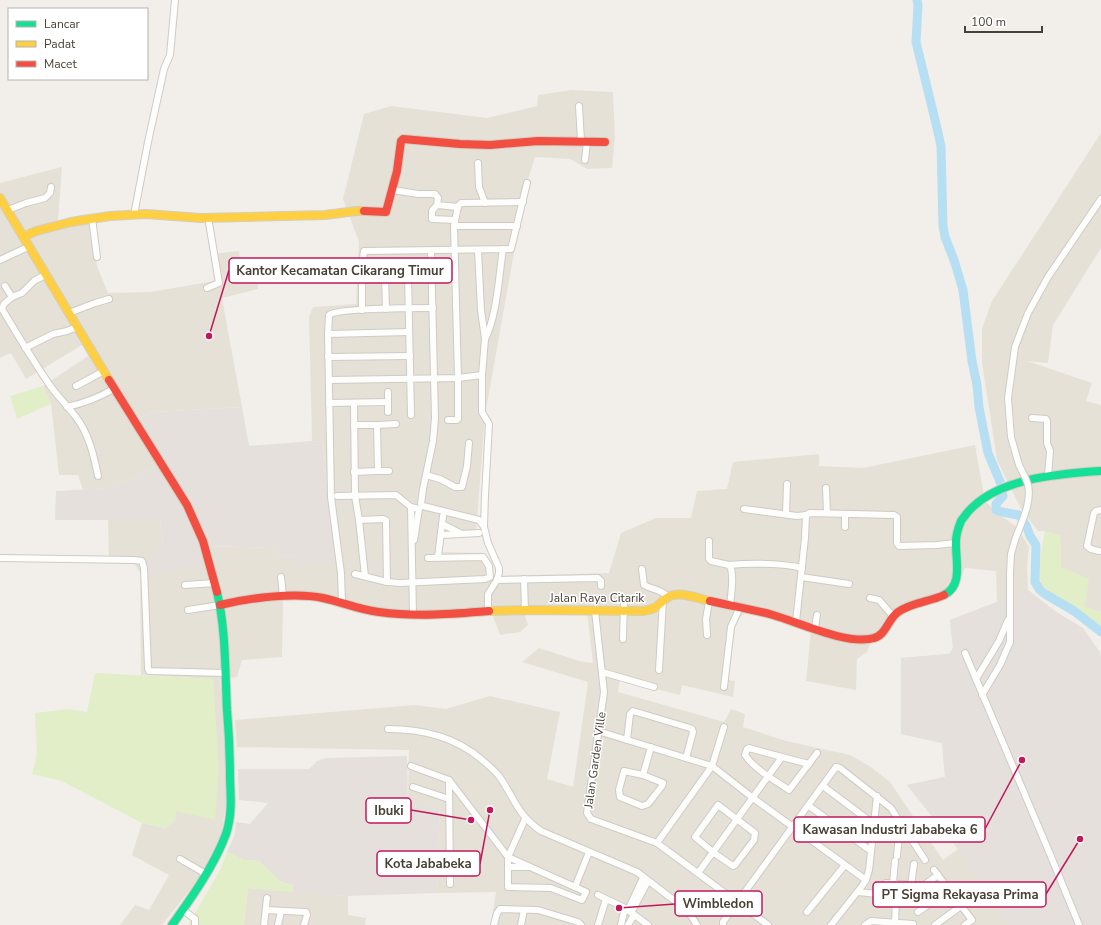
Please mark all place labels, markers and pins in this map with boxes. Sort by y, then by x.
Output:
callout: Kantor Kecamatan Cikarang Timur [229,258,452,283]
callout: Ibuki [366,798,411,823]
callout: Kawasan Industri Jababeka 6 [794,817,985,842]
callout: Kota Jababeka [377,851,480,876]
callout: PT Sigma Rekayasa Prima [873,882,1046,907]
callout: Wimbledon [675,891,762,916]

